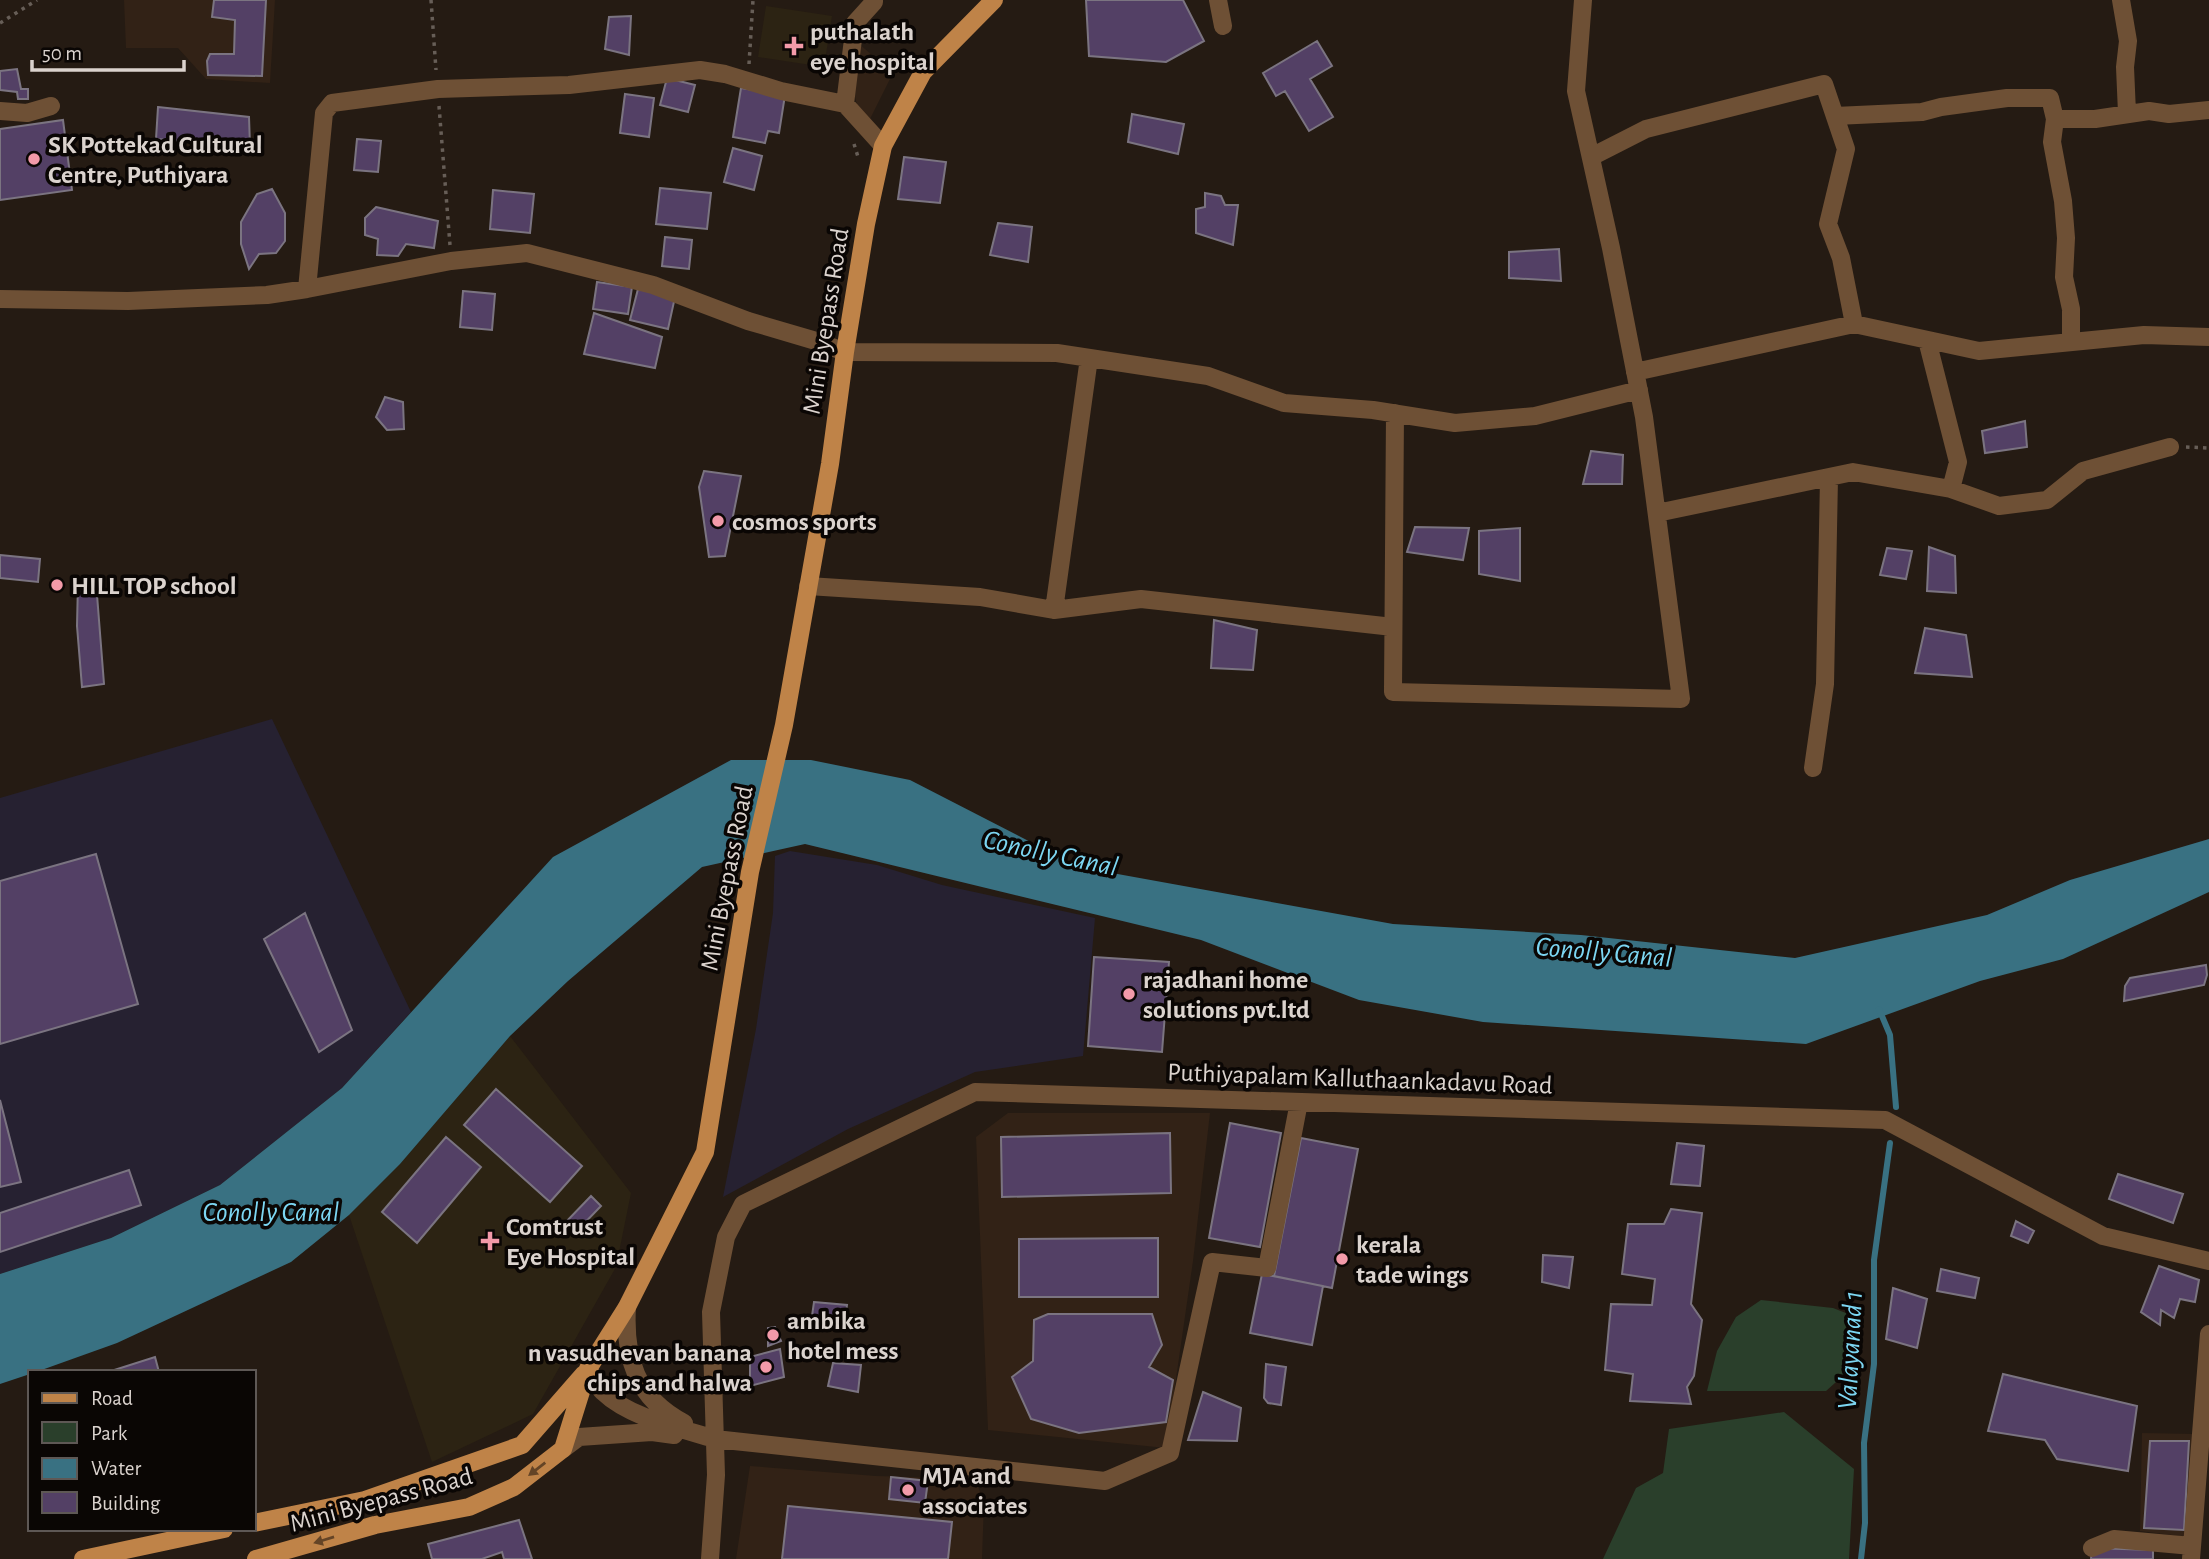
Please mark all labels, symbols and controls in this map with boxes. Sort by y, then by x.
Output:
place label: puthalath eye hospital [810,19,935,75]
scale bar [32,28,184,72]
marker: puthalath eye hospital [784,36,804,56]
text: 50 m [42,43,82,64]
place label: SK Pottekad Cultural Centre, Puthiyara [48,132,262,188]
marker: SK Pottekad Cultural Centre, Puthiyara [26,151,42,167]
street label: Mini Byepass Road [798,226,854,416]
place label: cosmos sports [732,509,877,535]
marker: cosmos sports [710,513,726,529]
place label: HILL TOP school [71,573,237,599]
marker: HILL TOP school [49,577,65,593]
street label: Mini Byepass Road [696,783,758,973]
water label: Conolly Canal [981,826,1121,882]
water label: Conolly Canal [1534,933,1673,973]
place label: rajadhani home solutions pvt.ltd [1143,967,1310,1023]
marker: rajadhani home solutions pvt.ltd [1121,986,1137,1002]
street label: Puthiyapalam Kalluthaankadavu Road [1167,1059,1553,1099]
water label: Conolly Canal [203,1199,340,1227]
place label: Comtrust Eye Hospital [506,1214,635,1270]
marker: Comtrust Eye Hospital [480,1231,500,1251]
place label: kerala tade wings [1356,1232,1469,1288]
marker: kerala tade wings [1334,1251,1350,1267]
water label: Valayanad 1 [1834,1290,1868,1410]
place label: ambika hotel mess [787,1308,898,1364]
marker: ambika hotel mess [765,1327,781,1343]
place label: n vasudhevan banana chips and halwa [528,1340,752,1396]
marker: n vasudhevan banana chips and halwa [758,1359,774,1375]
legend [28,1370,256,1531]
text: Road [91,1388,133,1409]
text: Park [91,1423,128,1444]
text: Water [91,1458,141,1479]
one-way arrow [528,1462,546,1476]
street label: Mini Byepass Road [287,1463,475,1537]
place label: MJA and associates [922,1463,1027,1519]
marker: MJA and associates [900,1482,916,1498]
text: Building [91,1493,161,1514]
one-way arrow [313,1536,334,1546]

